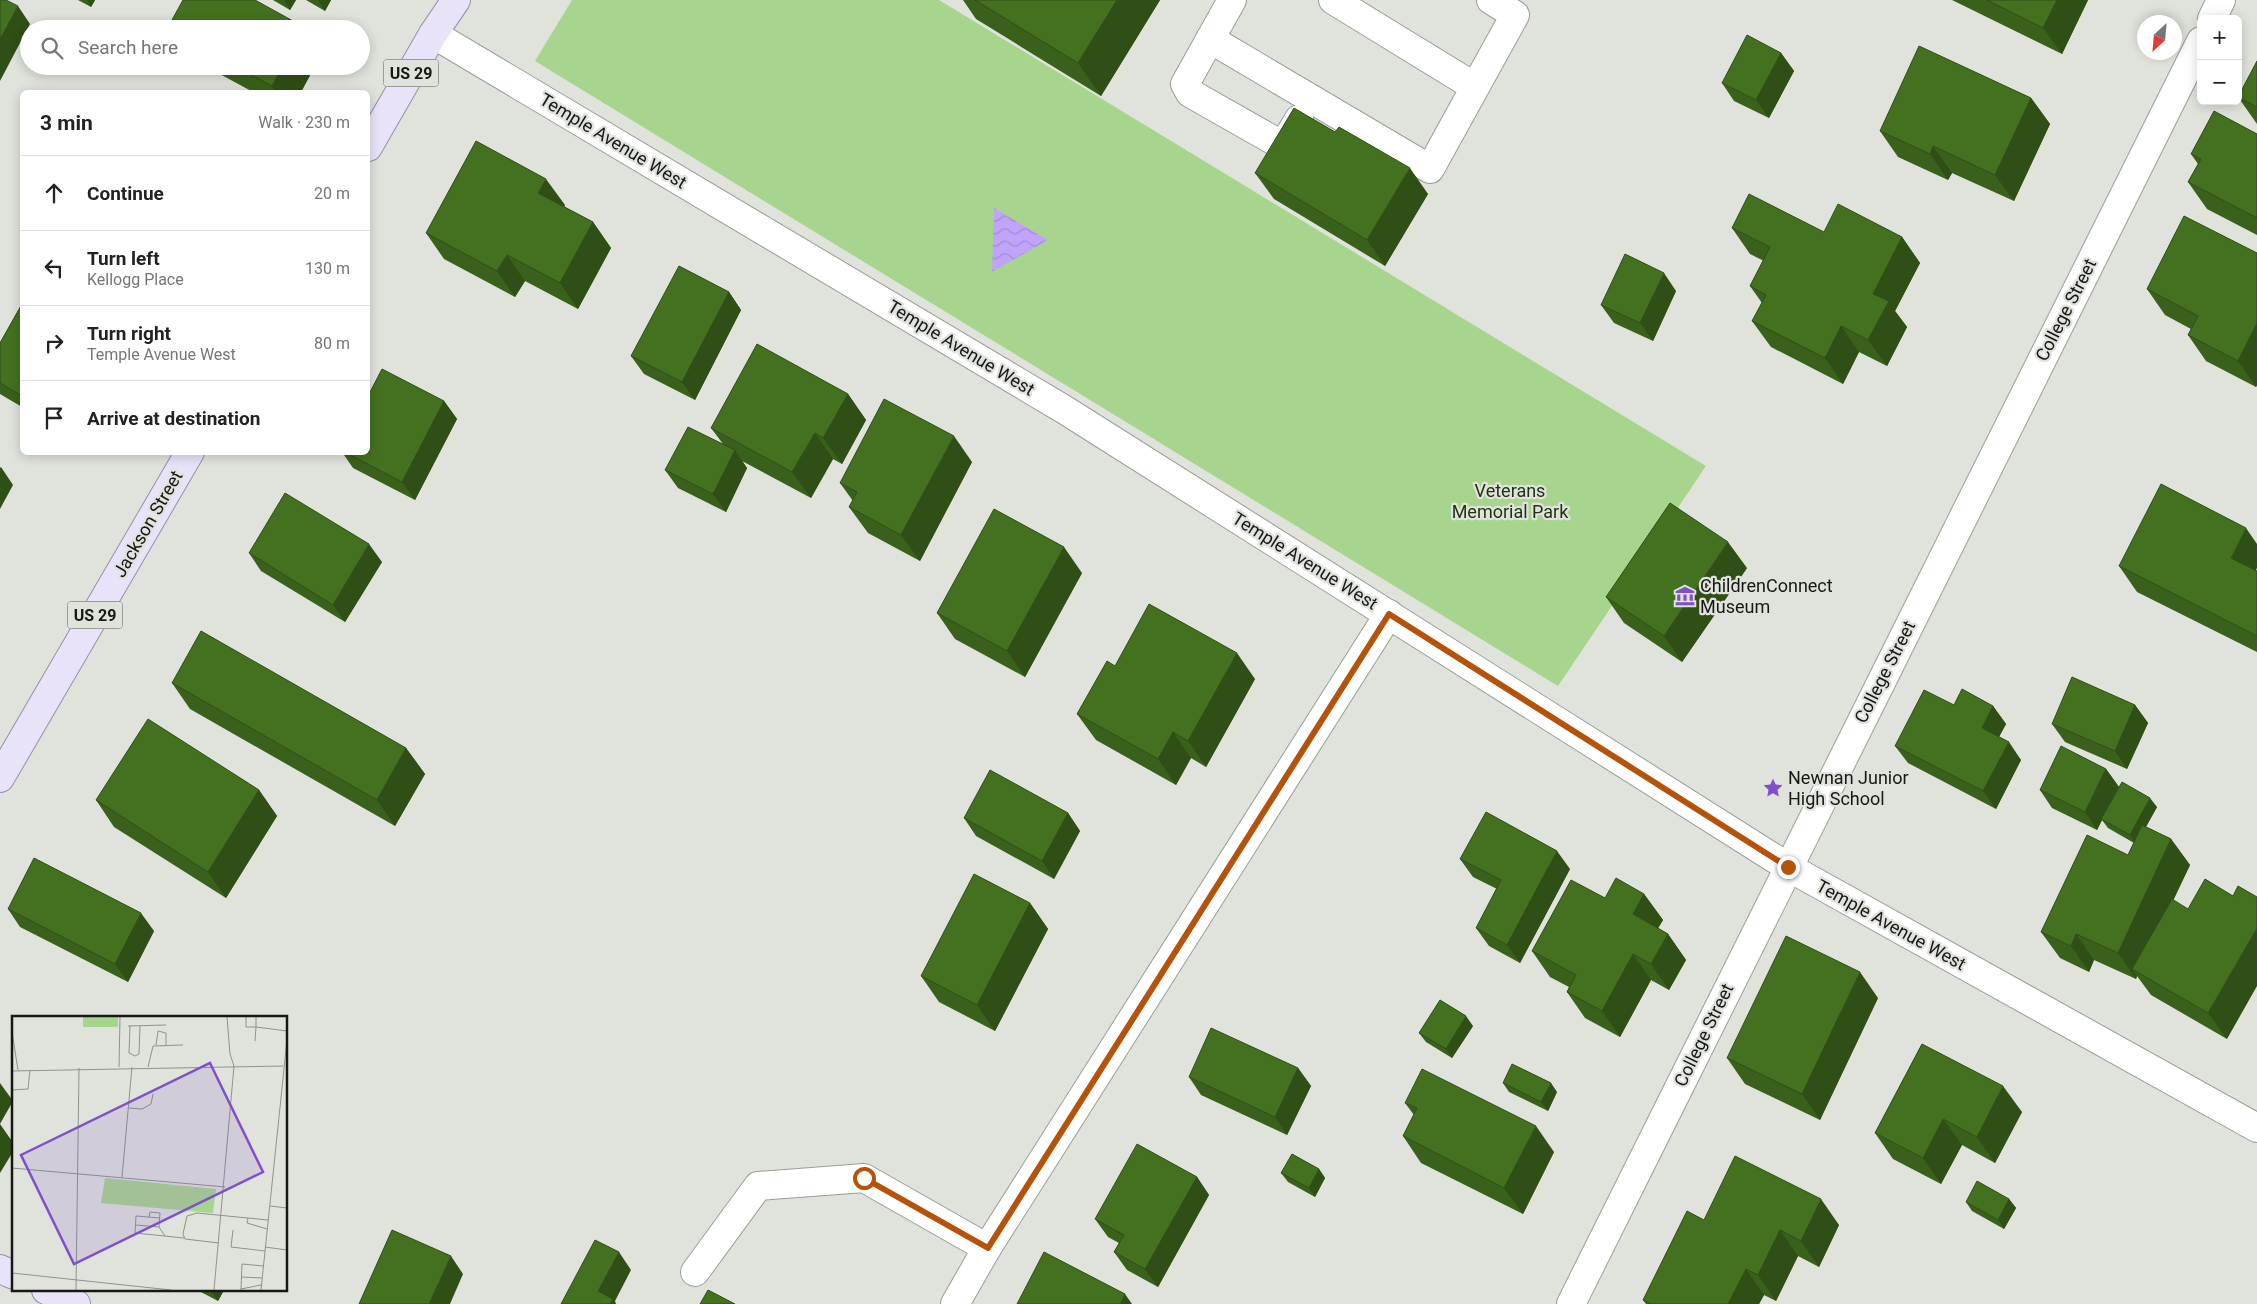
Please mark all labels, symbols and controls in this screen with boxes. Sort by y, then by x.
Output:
north arrow [2137,15,2182,60]
map controls [2197,15,2242,105]
button: + [2197,15,2242,60]
search box [20,20,370,75]
icon: search [38,34,66,62]
text: Search here [78,36,178,59]
road number: US 29 [384,59,438,86]
button: − [2197,60,2242,105]
street label: Temple Avenue West [536,88,691,193]
text: 3 min [40,111,93,135]
text: Walk · 230 m [258,113,350,132]
icon: ahead [40,179,68,207]
text: Continue [87,182,164,205]
text: 20 m [314,184,350,203]
text: Turn left [87,247,160,270]
icon: left [40,254,68,282]
street label: College Street [2031,255,2100,364]
text: 130 m [305,259,350,278]
text: Kellogg Place [87,270,184,289]
street label: Temple Avenue West [884,295,1039,400]
text: Turn right [87,322,171,345]
icon: right [40,329,68,357]
text: 80 m [314,334,350,353]
text: Temple Avenue West [87,345,236,364]
icon: arrive [40,404,68,432]
text: Arrive at destination [87,407,260,430]
street label: Jackson Street [109,467,187,581]
park label: Veterans Memorial Park [1452,480,1569,522]
street label: Temple Avenue West [1229,507,1382,614]
place label: ChildrenConnect Museum [1700,575,1833,617]
museum icon: ChildrenConnect Museum [1674,585,1696,607]
road number: US 29 [68,602,122,628]
street label: College Street [1850,617,1919,726]
place label: Newnan Junior High School [1788,767,1909,809]
place icon: Newnan Junior High School [1762,777,1784,799]
route end [1777,856,1800,879]
street label: Temple Avenue West [1813,875,1970,974]
street label: College Street [1670,980,1738,1090]
inset map [12,1016,288,1292]
route start [853,1167,876,1190]

